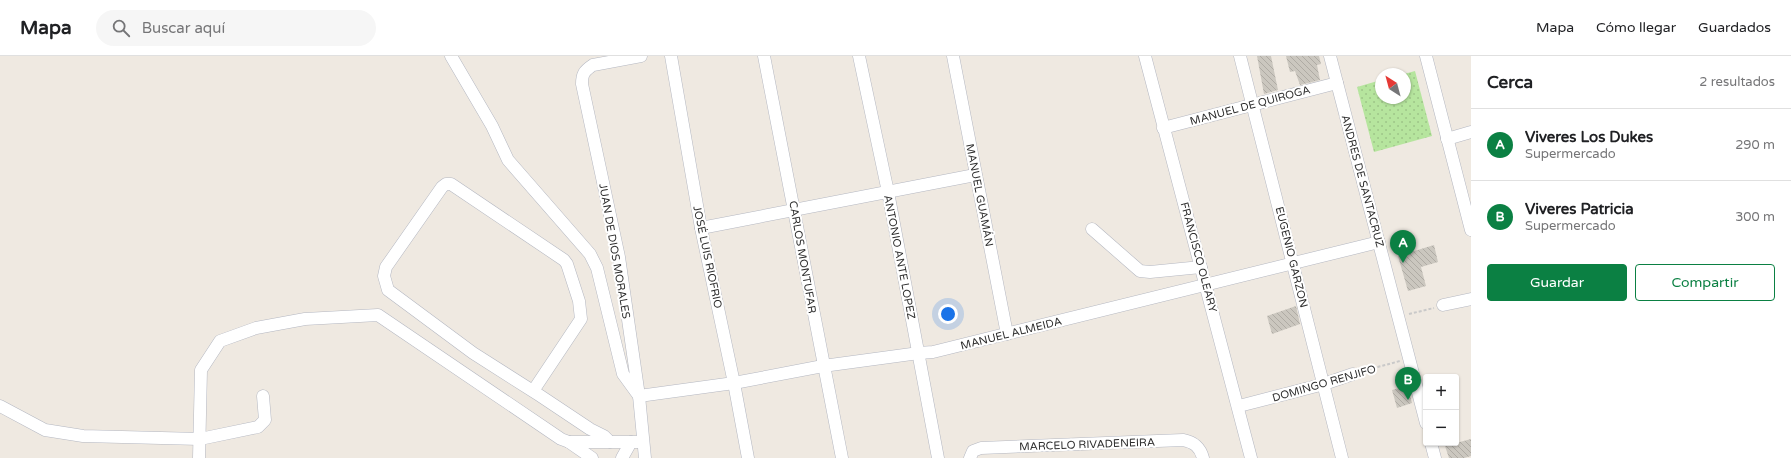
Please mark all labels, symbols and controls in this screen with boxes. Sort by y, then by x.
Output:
search box [96,10,376,46]
text: Mapa [20,17,72,39]
icon: search [110,17,132,39]
text: Buscar aquí [142,19,225,37]
text: Mapa [1536,19,1574,36]
text: Cómo llegar [1596,19,1676,36]
text: Guardados [1698,19,1771,36]
north arrow [1375,68,1411,104]
text: Cerca [1487,72,1533,93]
text: 2 resultados [1699,74,1775,90]
street label: MANUEL DE QUIROGA [1189,83,1312,128]
street label: ANDRES DE SANTACRUZ [1339,113,1386,249]
text: Viveres Los Dukes [1525,128,1653,146]
text: A [1495,137,1505,153]
text: 290 m [1735,137,1775,153]
street label: MANUEL GUAMÁN [963,142,997,248]
text: Supermercado [1525,146,1616,162]
street label: JUAN DE DIOS MORALES [596,183,633,320]
street label: ANTONIO ANTE LOPEZ [881,194,918,320]
street label: CARLOS MONTUFAR [786,200,819,315]
text: Viveres Patricia [1525,200,1634,218]
street label: FRANCISCO OLEARY [1178,201,1220,314]
street label: JOSÉ LUIS RIOFRIO [690,204,726,310]
street label: EUGENIO GARZON [1273,205,1310,309]
text: B [1495,209,1505,225]
text: 300 m [1735,209,1775,225]
text: Supermercado [1525,218,1616,234]
pin: A [1390,230,1416,263]
button: Guardar [1487,264,1627,301]
button: Compartir [1635,264,1775,301]
your location [938,304,958,324]
street label: MANUEL ALMEIDA [959,315,1063,352]
street label: DOMINGO RENJIFO [1271,362,1378,405]
pin: B [1395,367,1421,400]
map controls [1423,374,1459,446]
button: + [1423,374,1459,410]
button: − [1423,410,1459,446]
street label: MARCELO RIVADENEIRA [1019,436,1155,453]

